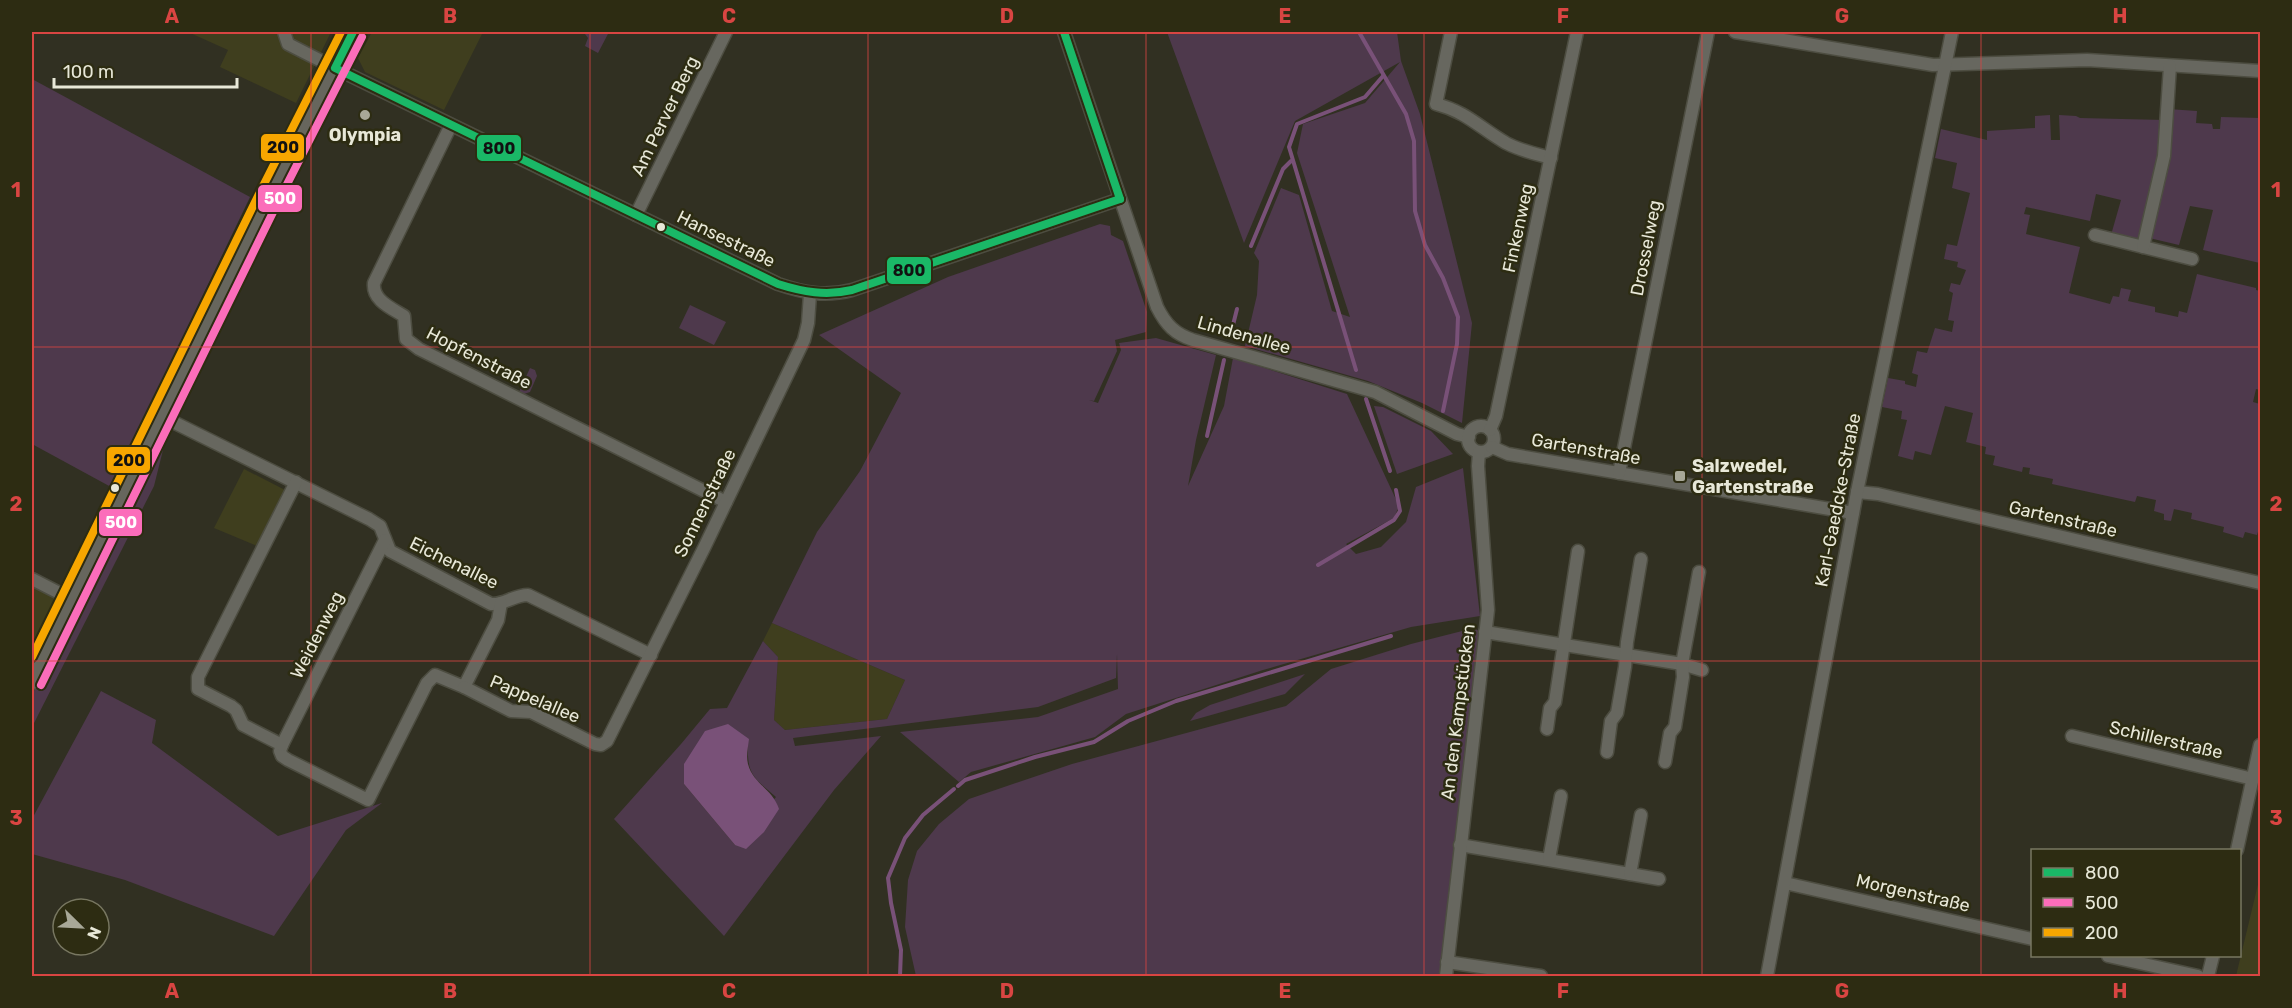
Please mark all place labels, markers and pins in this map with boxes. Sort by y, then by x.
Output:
marker: Olympia [358,108,372,122]
place label: Olympia [329,124,401,146]
unlabelled marker [655,221,667,233]
place label: Salzwedel, Gartenstraße [1692,455,1814,498]
marker: Salzwedel, Gartenstraße [1673,469,1687,483]
unlabelled marker [109,482,121,494]

